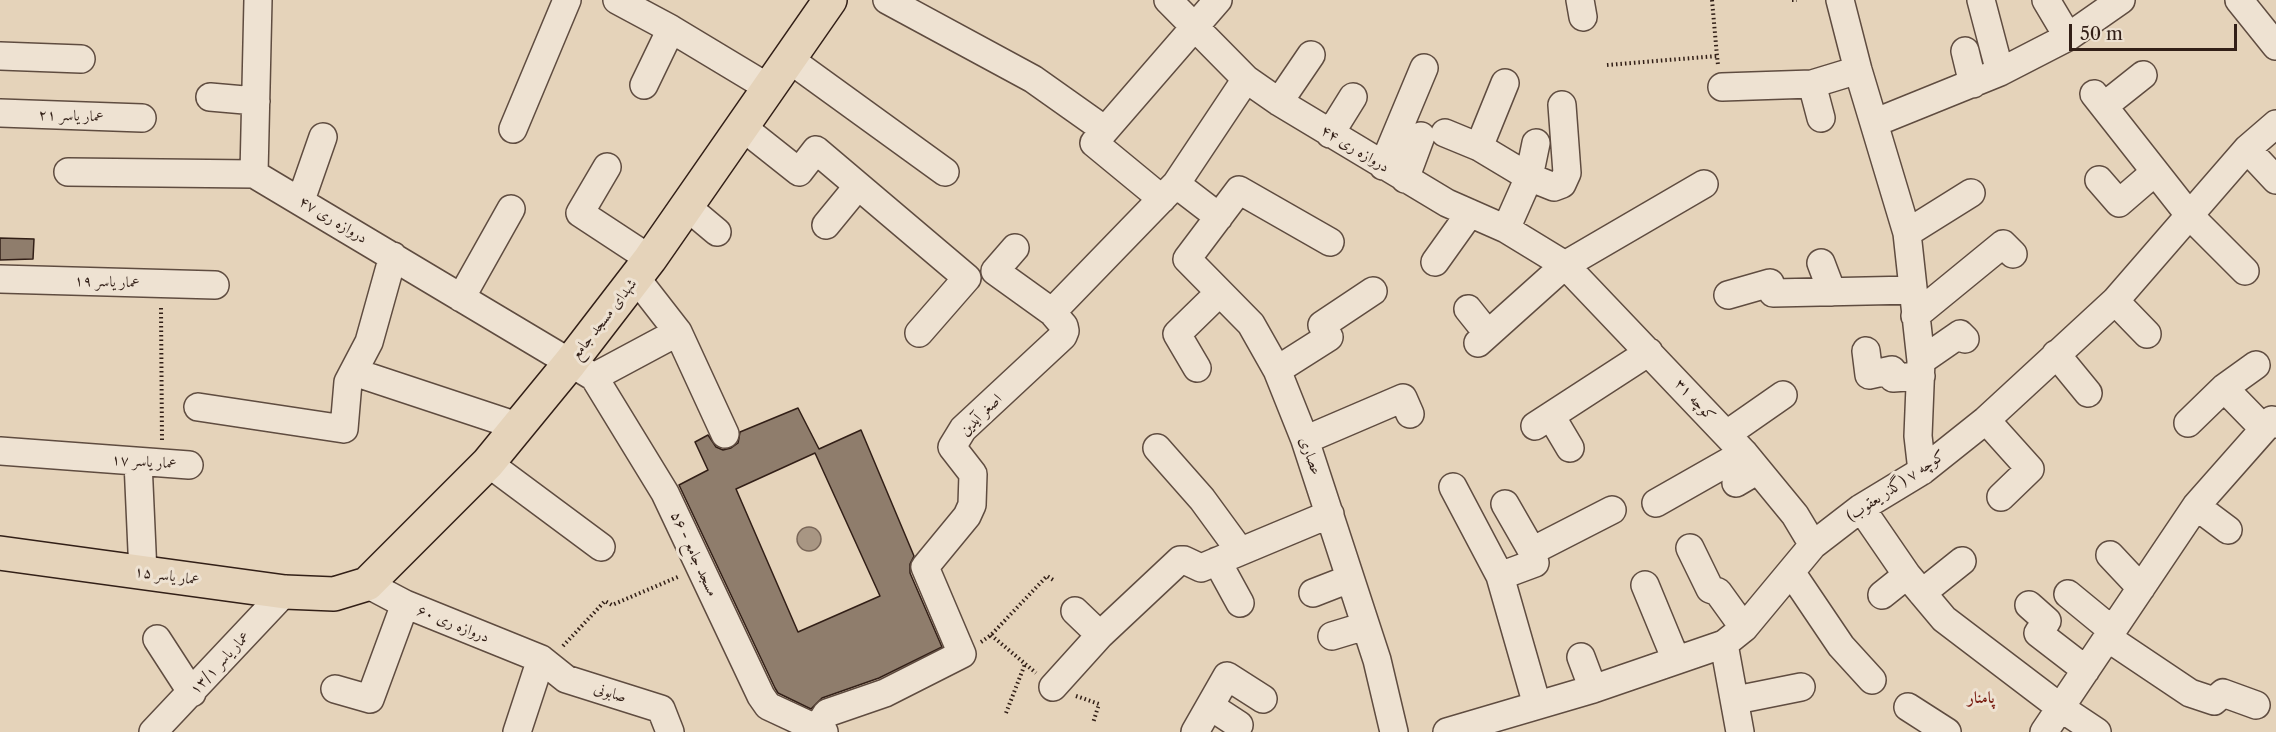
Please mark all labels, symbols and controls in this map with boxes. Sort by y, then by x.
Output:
scale bar [2072,12,2240,50]
text: 50 m [2080,23,2123,45]
street label: عمار یاسر ۲۱ [38,106,104,126]
street label: دروازه ری ۴۴ [1318,122,1392,176]
street label: دروازه ری ۴۷ [296,193,370,247]
street label: عمار یاسر ۱۹ [74,272,140,292]
street label: شهدای مسجد جامع [567,275,641,363]
street label: کوچه ۳۱ [1671,375,1719,425]
street label: اصغر آیدین [956,390,1006,440]
street label: عصاری [1295,435,1325,477]
street label: کوچه ۷ (گذر یعقوب) [1843,446,1949,526]
street label: عمار یاسر ۱۷ [111,451,177,473]
street label: ۵۶ - مسجد جامع [666,509,722,599]
street label: عمار یاسر ۱۵ [133,563,201,589]
street label: دروازه ری ۶۰ [414,601,492,647]
street label: عمار یاسر ۱۳/۱ [186,628,254,698]
street label: صابونی [592,680,628,706]
district label: پامنار [1968,688,1994,708]

